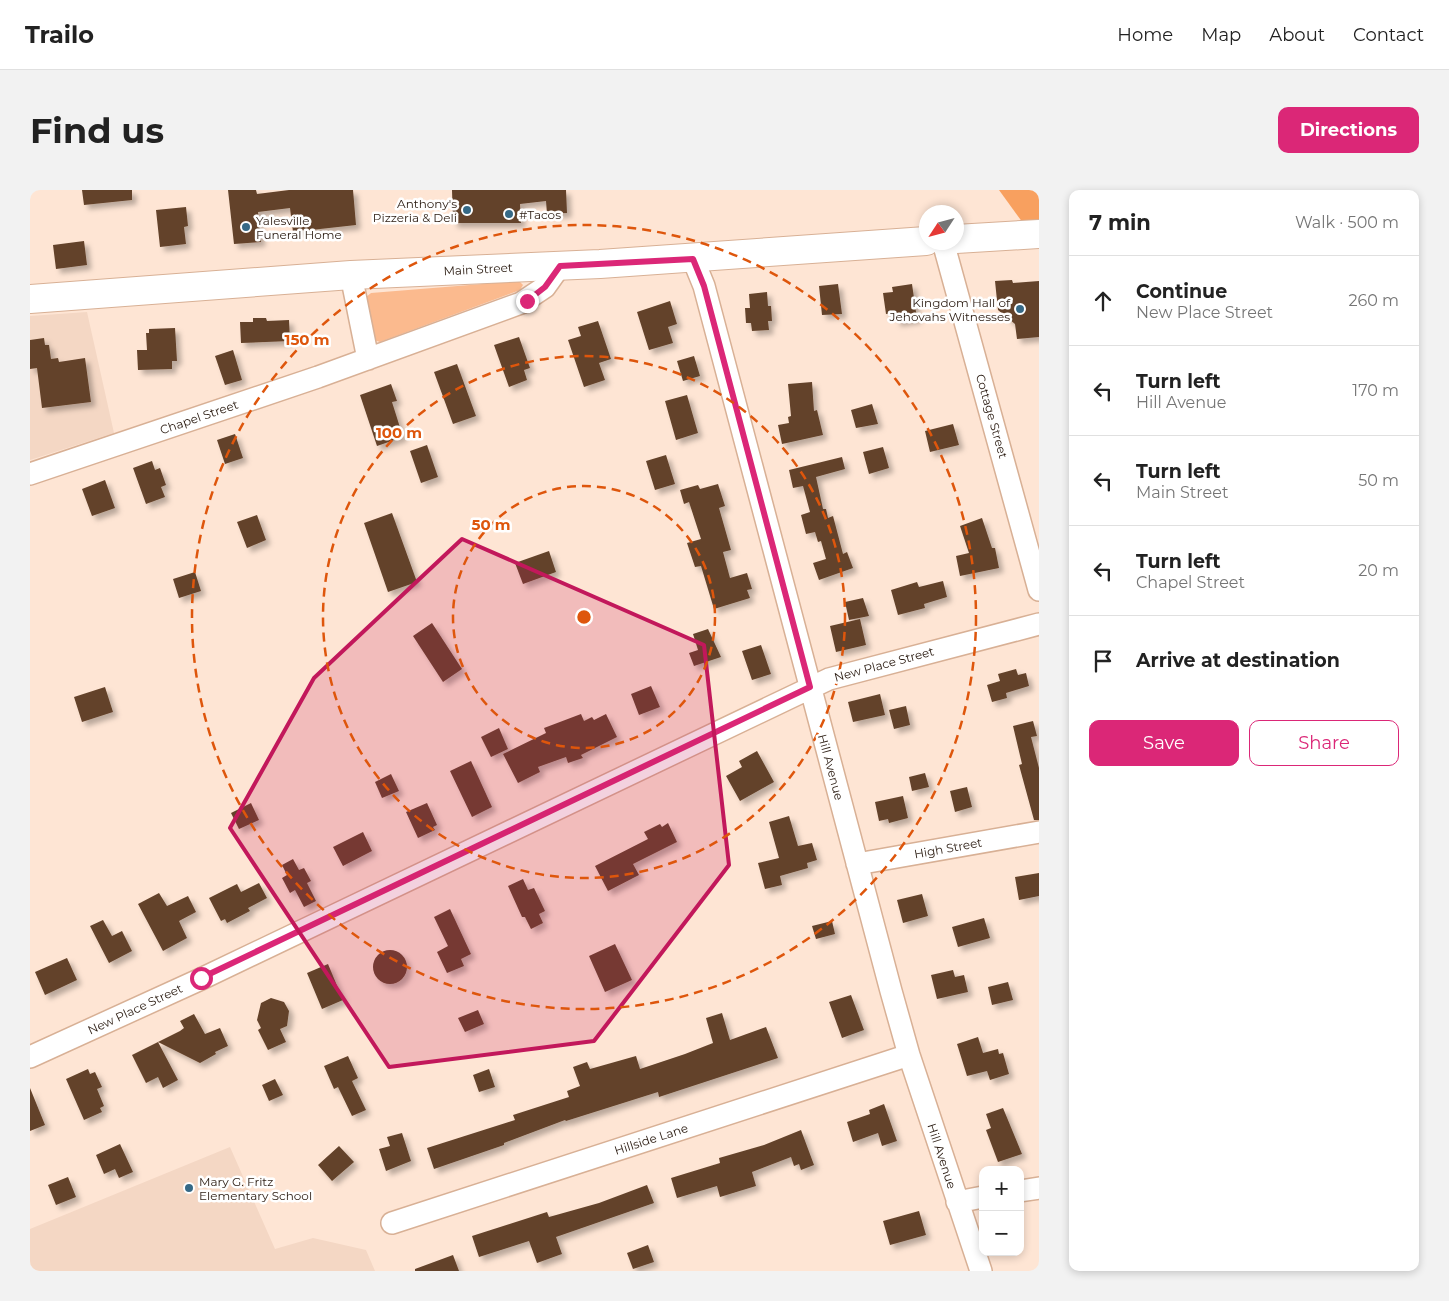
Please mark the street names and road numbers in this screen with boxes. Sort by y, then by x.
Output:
street label: Main Street [443,260,513,278]
street label: Cottage Street [973,372,1011,460]
street label: Chapel Street [158,397,240,437]
street label: New Place Street [832,643,936,685]
street label: Hill Avenue [815,732,847,802]
street label: High Street [913,835,983,861]
street label: New Place Street [85,980,185,1038]
street label: Hillside Lane [612,1120,690,1158]
street label: Hill Avenue [924,1121,960,1191]

